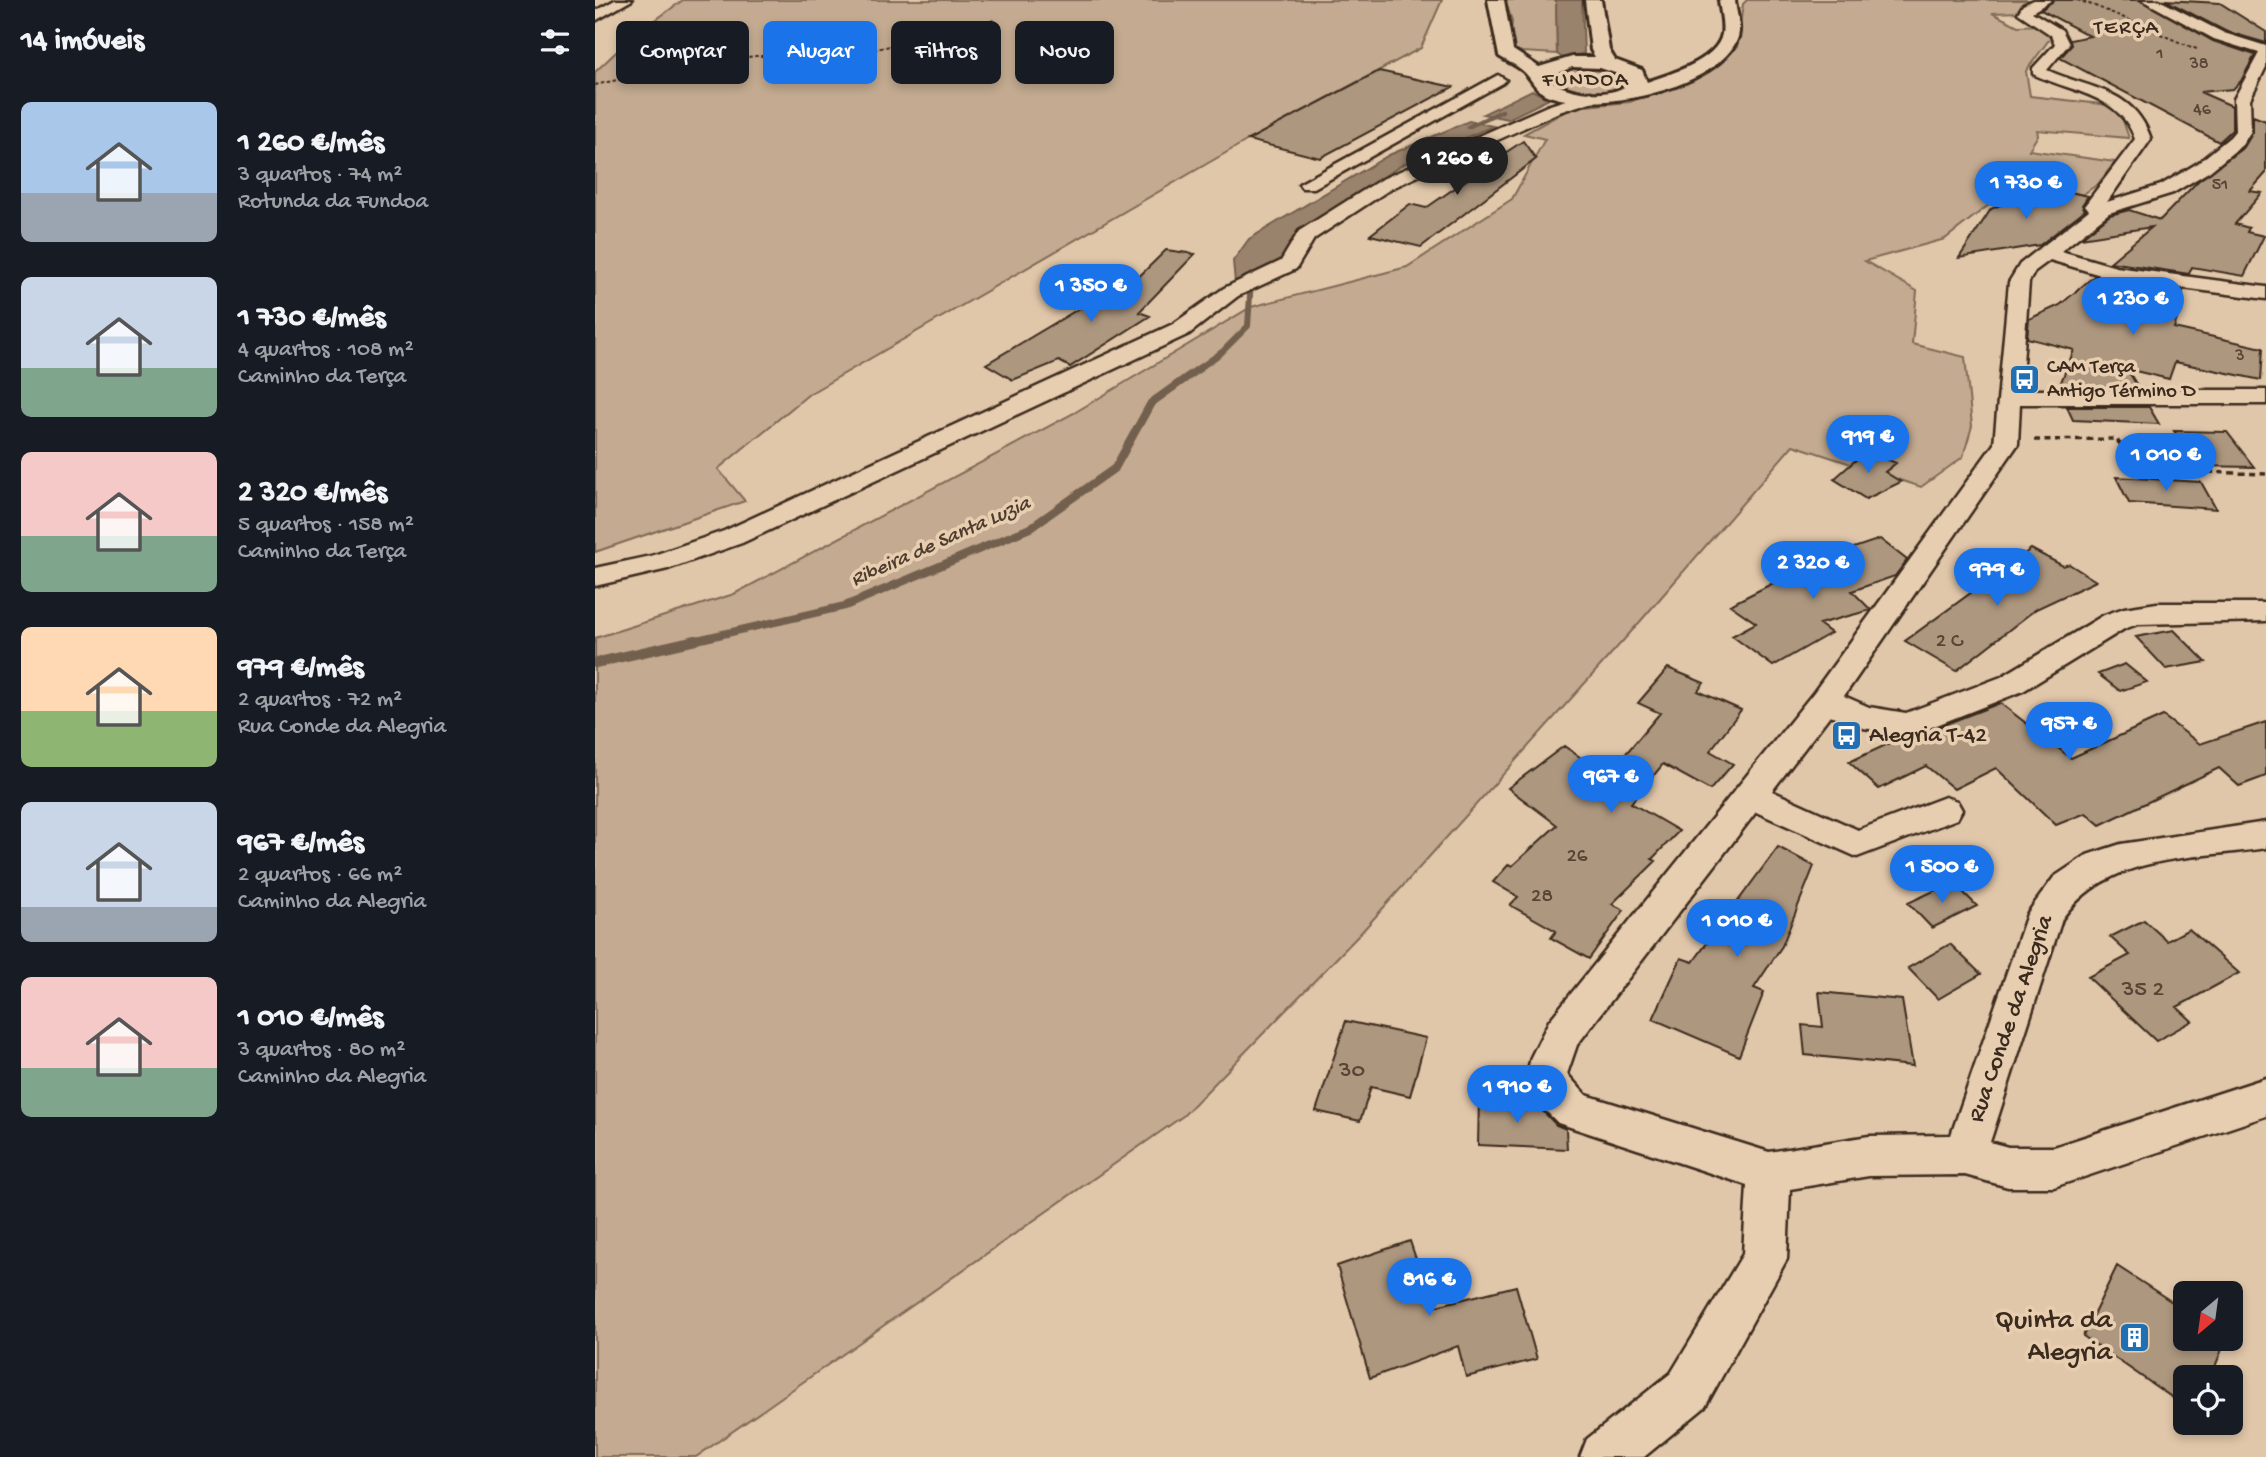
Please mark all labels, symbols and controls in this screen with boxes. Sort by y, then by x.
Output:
district label: TERÇA [2093,17,2160,42]
chip: Comprar [616,21,749,84]
chip: Alugar [763,21,877,84]
chip: Filtros [891,21,1001,84]
chip: Novo [1015,21,1114,84]
icon: filters [536,23,574,61]
text: 14 imóveis [21,25,144,60]
house number: 1 [2155,44,2164,65]
house number: 38 [2188,54,2209,75]
district label: FUNDOA [1541,69,1630,94]
house number: 46 [2193,100,2212,121]
text: 1 260 €/mês [238,127,384,162]
icon: home [77,130,161,214]
pin: 1 260 € [1392,138,1522,197]
text: 1 260 € [1422,146,1492,173]
text: 3 quartos · 74 m² [238,162,402,189]
pin: 1 730 € [1961,162,2091,221]
text: 1 730 € [1991,170,2061,197]
house number: 51 [2212,175,2228,196]
text: Rotunda da Fundoa [238,189,428,216]
pin: 1 350 € [1026,264,1156,324]
text: 1 350 € [1056,273,1126,300]
pin: 1 230 € [2068,278,2198,337]
text: 1 230 € [2098,286,2168,313]
text: 1 730 €/mês [238,302,385,337]
icon: home [77,305,161,389]
text: 4 quartos · 108 m² [238,337,414,364]
house number: 3 [2234,346,2245,367]
place label: CAM Terça Antigo Término D [2047,356,2196,405]
bus stop icon: CAM Terça Antigo Término D [2007,363,2041,397]
text: Caminho da Terça [238,364,406,391]
pin: 919 € [1819,416,1917,475]
text: 919 € [1842,424,1894,451]
pin: 1 010 € [2101,434,2231,493]
text: 1 010 € [2131,442,2201,469]
text: 2 320 €/mês [238,477,387,512]
icon: home [77,480,161,564]
water label: Ribeira de Santa Luzia [847,492,1036,594]
text: 5 quartos · 158 m² [238,512,414,539]
text: Caminho da Terça [238,539,406,566]
pin: 2 320 € [1748,542,1878,601]
pin: 979 € [1948,548,2046,608]
text: 2 320 € [1777,550,1849,577]
text: 979 € [1970,557,2024,584]
house number: 2 C [1936,630,1964,655]
text: 979 €/mês [238,652,364,687]
icon: home [77,655,161,739]
text: 2 quartos · 72 m² [238,687,402,714]
pin: 957 € [2020,702,2118,762]
text: 957 € [2042,711,2096,738]
text: Rua Conde da Alegria [238,714,446,741]
bus stop icon: Alegria T-42 [1829,719,1863,753]
place label: Alegria T-42 [1869,722,1987,751]
pin: 967 € [1562,756,1660,815]
text: 967 € [1584,764,1638,791]
text: 967 €/mês [238,827,364,862]
icon: home [77,830,161,914]
house number: 26 [1567,845,1588,870]
pin: 1 500 € [1877,846,2007,905]
text: 1 500 € [1906,854,1978,881]
text: 2 quartos · 66 m² [238,862,402,889]
house number: 28 [1531,885,1553,910]
text: Caminho da Alegria [238,889,426,916]
pin: 1 010 € [1672,900,1802,959]
text: 1 010 € [1702,908,1772,935]
street label: Rua Conde da Alegria [1963,911,2061,1127]
house number: 35 2 [2121,976,2164,1005]
text: 1 010 €/mês [238,1002,383,1037]
icon: home [77,1005,161,1089]
text: 3 quartos · 80 m² [238,1037,405,1064]
house number: 30 [1338,1057,1365,1086]
text: Caminho da Alegria [238,1064,426,1091]
pin: 1 910 € [1452,1066,1582,1125]
text: 1 910 € [1483,1074,1551,1101]
pin: 816 € [1380,1258,1478,1318]
text: 816 € [1403,1267,1455,1294]
north arrow [2173,1281,2243,1351]
map controls [2173,1281,2243,1435]
place label: Quinta da Alegria [1995,1305,2113,1370]
building icon: Quinta da Alegria [2118,1320,2152,1354]
button: locate [2173,1365,2243,1435]

